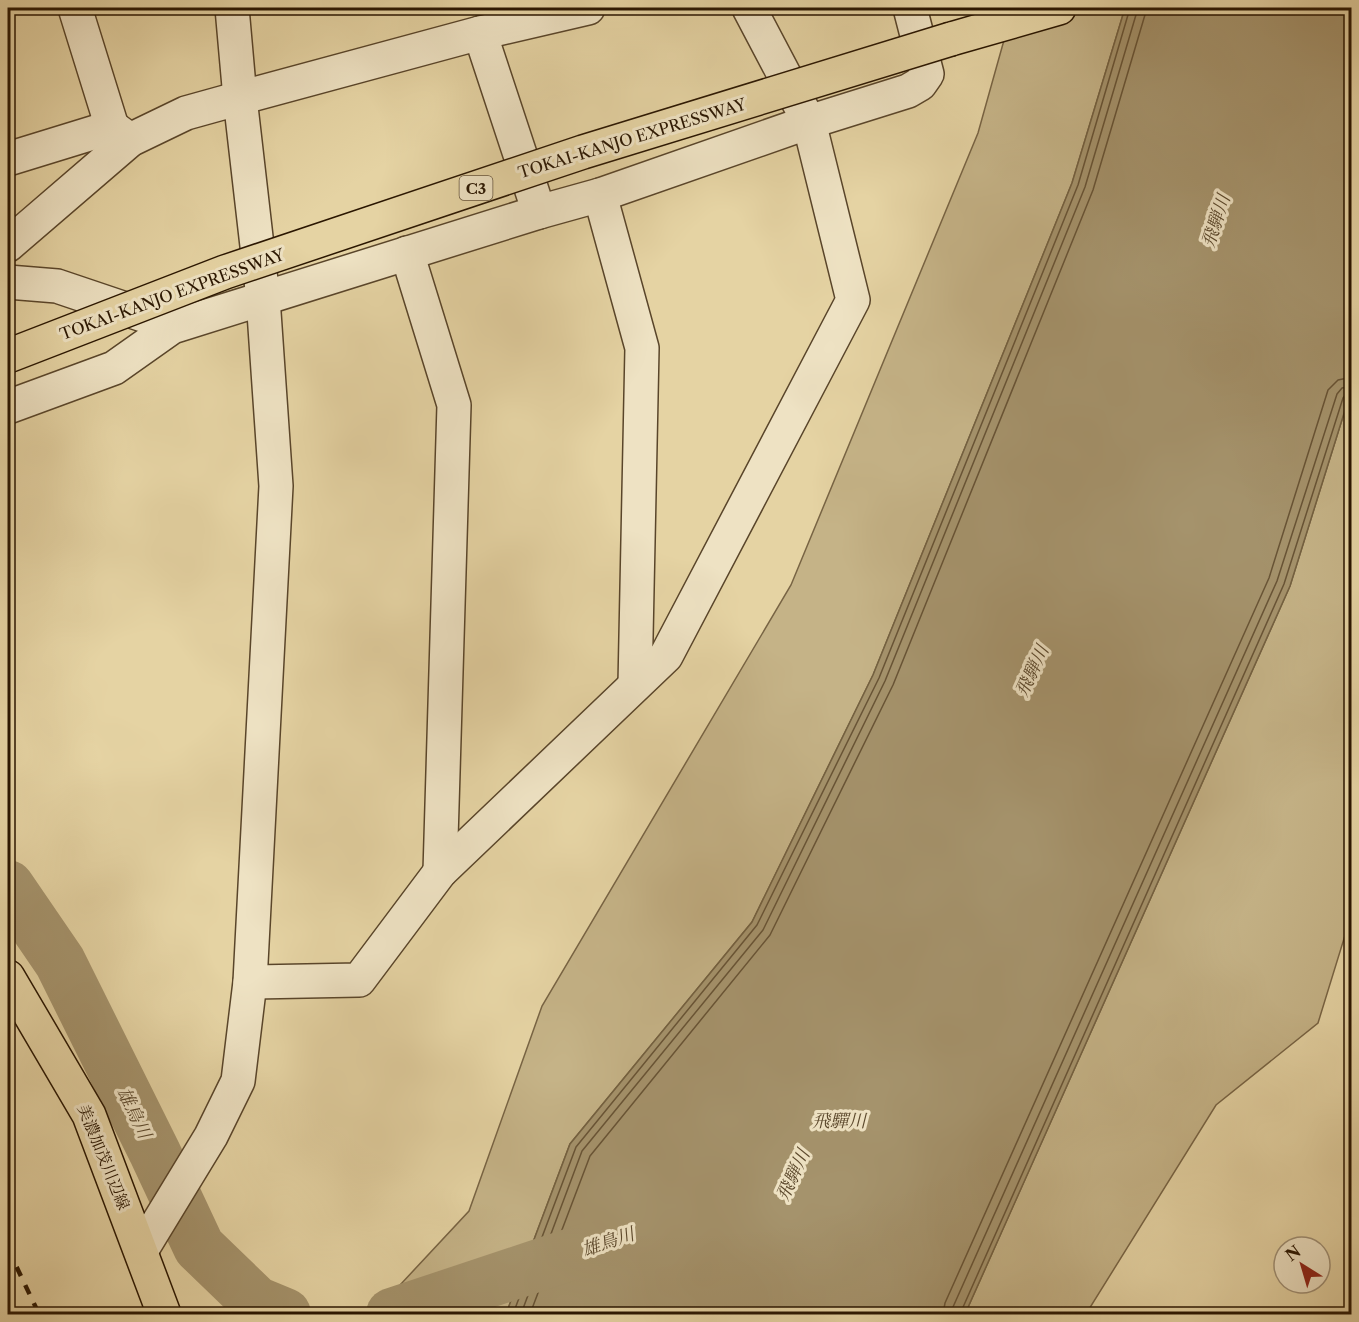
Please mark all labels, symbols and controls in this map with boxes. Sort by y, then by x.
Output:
street label: TOKAI-KANJO EXPRESSWAY [516,94,749,182]
road number: C3 [460,176,492,200]
water label: 飛騨川 [1197,190,1235,250]
street label: TOKAI-KANJO EXPRESSWAY [57,244,288,344]
water label: 飛騨川 [1011,640,1054,700]
water label: 雄鳥川 [112,1084,157,1144]
street label: 美濃加茂川辺線 [74,1101,134,1213]
water label: 飛驒川 [812,1110,868,1132]
water label: 飛騨川 [772,1144,815,1204]
water label: 雄鳥川 [579,1222,639,1261]
north arrow [1272,1235,1332,1295]
text: N [1281,1241,1305,1265]

